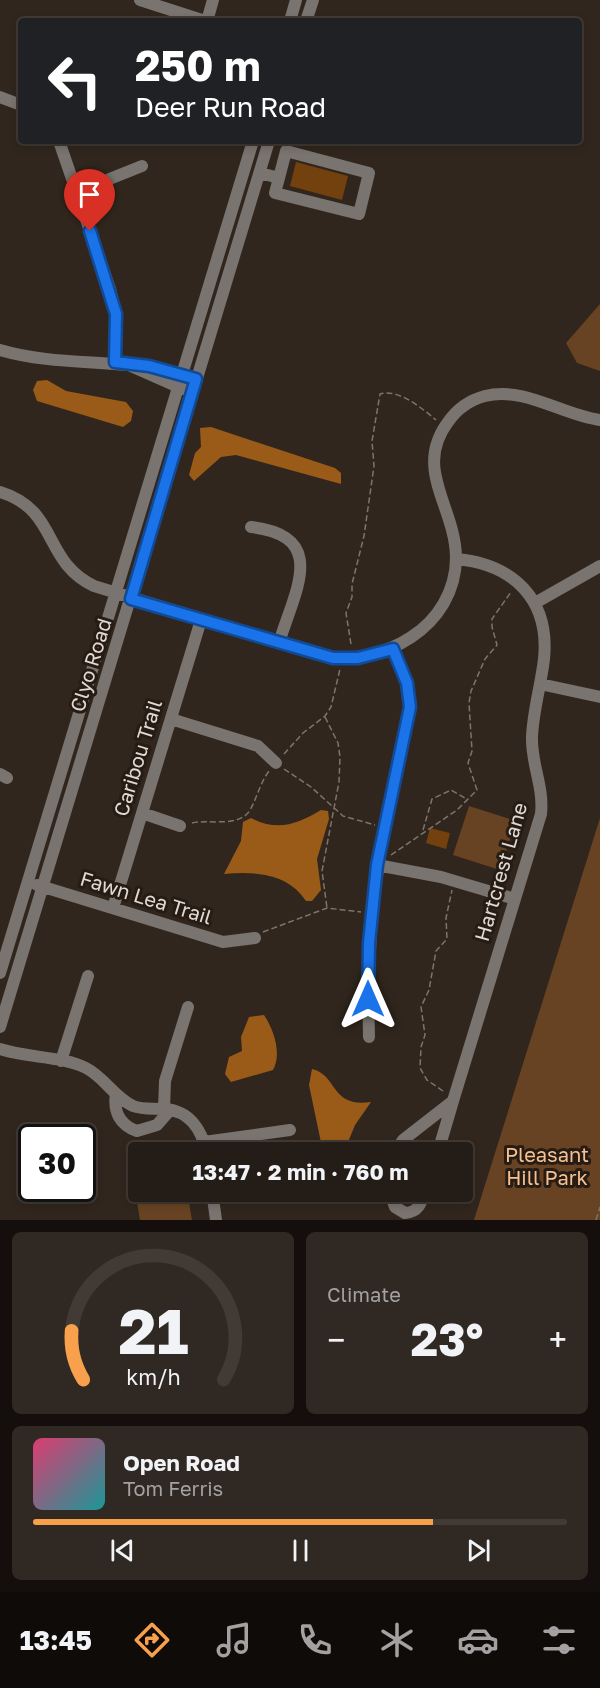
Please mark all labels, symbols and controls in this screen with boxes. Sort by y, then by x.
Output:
text: 250 m [135,40,261,90]
icon: left [36,42,114,120]
text: Deer Run Road [135,91,326,123]
pin [64,169,115,231]
icon: arrive [73,178,106,211]
street label: Clyo Road [64,615,116,714]
street label: Caribou Trail [108,696,166,819]
street label: Hartcrest Lane [469,800,531,944]
street label: Fawn Lea Trail [78,866,215,928]
position arrow [336,967,400,1031]
speed limit sign: 30 [18,1124,96,1202]
park label: Pleasant Hill Park [505,1142,589,1189]
text: 13:47 · 2 min · 760 m [192,1158,409,1185]
text: Climate [327,1282,401,1306]
text: 21 [118,1293,188,1368]
text: 23° [411,1312,483,1366]
text: − [327,1320,345,1359]
text: + [549,1320,567,1359]
text: km/h [126,1364,180,1390]
text: Open Road [123,1449,240,1476]
text: Tom Ferris [123,1476,223,1500]
icon: previous [106,1534,139,1567]
icon: pause [284,1534,317,1567]
icon: next [462,1534,495,1567]
icon: directions [131,1619,173,1661]
icon: music [213,1619,255,1661]
icon: phone [294,1619,336,1661]
icon: climate [376,1619,418,1661]
icon: car [457,1619,499,1661]
icon: filters [538,1619,580,1661]
text: 13:45 [20,1624,92,1656]

